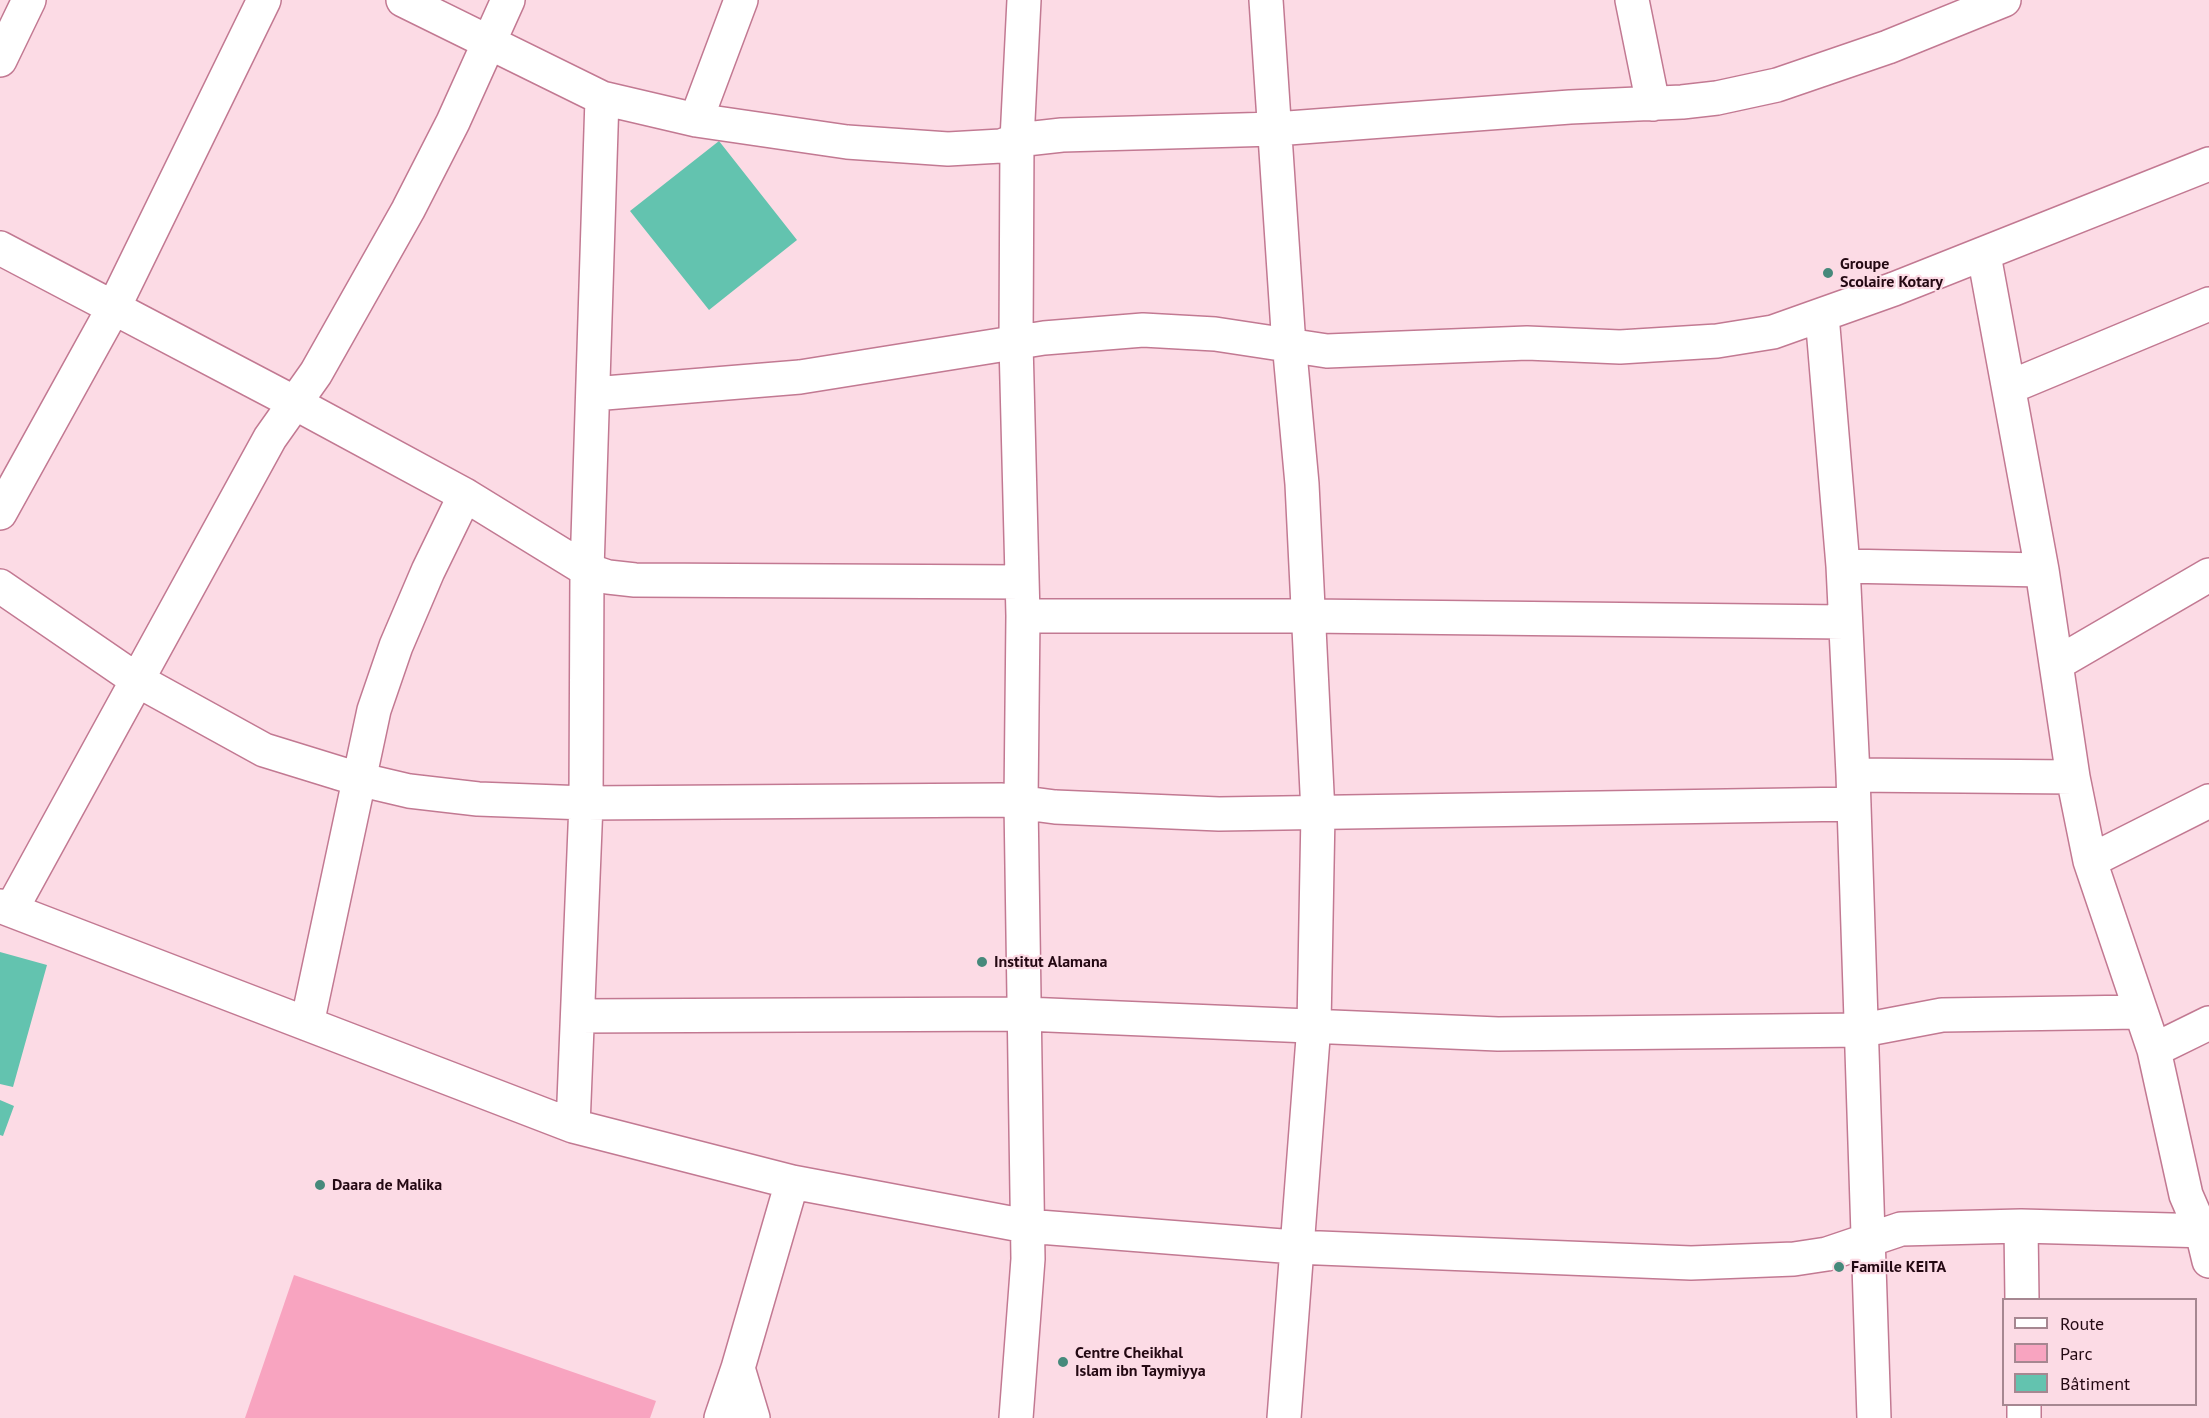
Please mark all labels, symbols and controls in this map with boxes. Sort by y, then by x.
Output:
place label: Groupe Scolaire Kotary [1840,254,1943,292]
marker: Groupe Scolaire Kotary [1821,266,1835,280]
place label: Institut Alamana [994,952,1108,972]
marker: Institut Alamana [975,955,989,969]
place label: Daara de Malika [332,1175,442,1195]
marker: Daara de Malika [313,1178,327,1192]
place label: Famille KEITA [1851,1257,1946,1277]
marker: Famille KEITA [1832,1260,1846,1274]
legend [2002,1298,2197,1406]
text: Route [2060,1312,2104,1335]
text: Parc [2060,1342,2093,1365]
place label: Centre Cheikhal Islam ibn Taymiyya [1075,1343,1206,1381]
marker: Centre Cheikhal Islam ibn Taymiyya [1056,1355,1070,1369]
text: Bâtiment [2060,1372,2130,1395]

